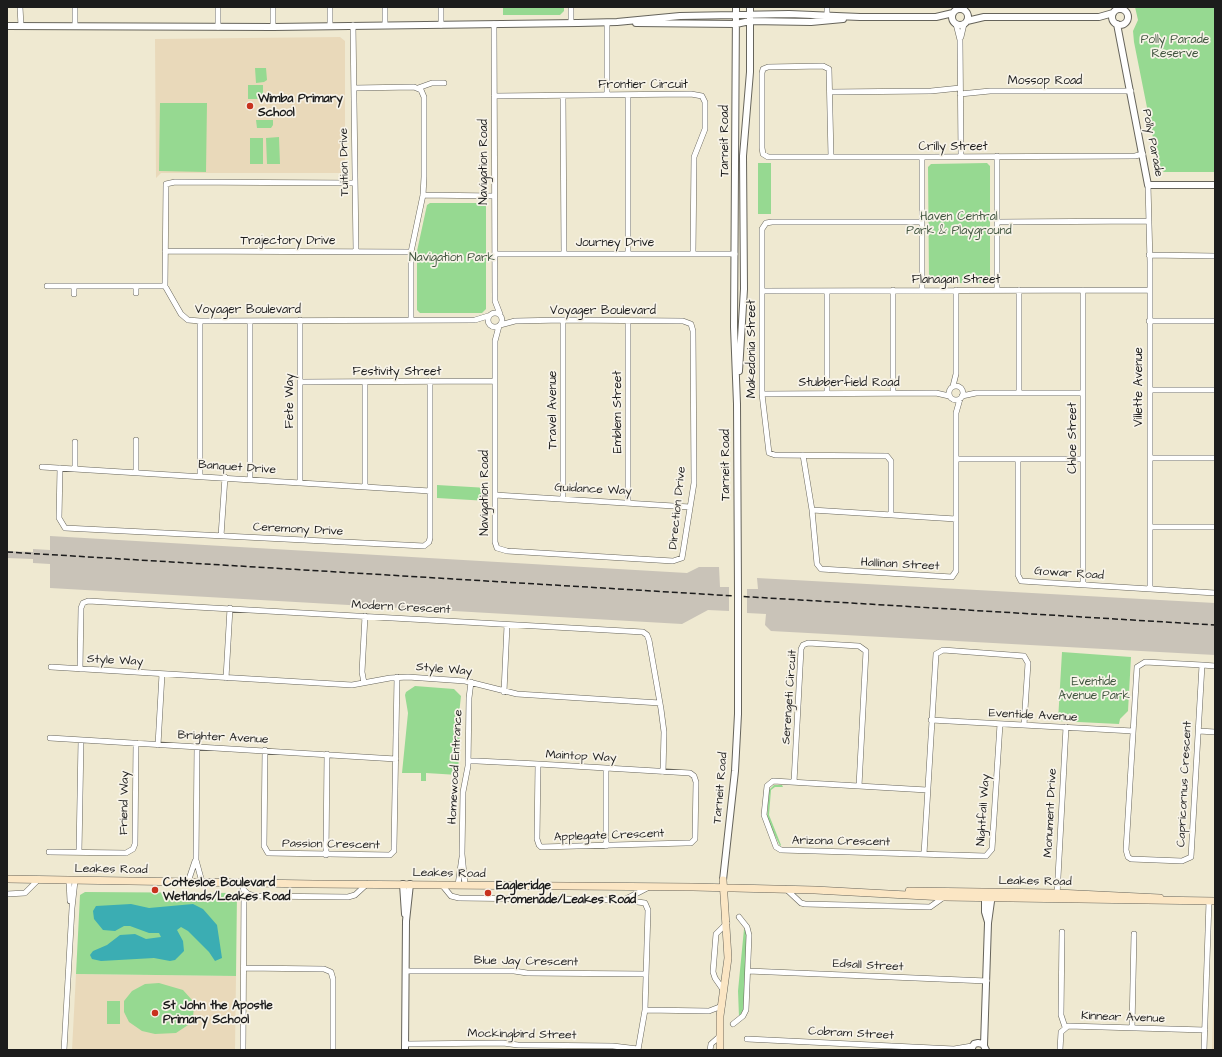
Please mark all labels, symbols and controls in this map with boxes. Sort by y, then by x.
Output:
park label: Polly Parade Reserve [1141,33,1209,61]
street label: Mossop Road [1008,74,1082,88]
street label: Frontier Circuit [598,78,688,92]
place label: Wimba Primary School [258,92,343,120]
marker: Wimba Primary School [245,101,255,111]
street label: Tarneit Road [718,105,732,177]
street label: Polly Parade [1138,108,1166,178]
street label: Navigation Road [477,119,491,205]
street label: Tuition Drive [337,128,353,196]
street label: Crilly Street [918,140,988,154]
park label: Haven Central Park & Playground [906,210,1012,238]
street label: Trajectory Drive [241,234,335,248]
street label: Journey Drive [576,236,654,250]
park label: Navigation Park [409,251,495,265]
street label: Flanagan Street [912,273,1000,287]
street label: Makedonia Street [745,300,759,398]
street label: Voyager Boulevard [195,303,301,317]
street label: Voyager Boulevard [550,304,656,318]
street label: Villette Avenue [1132,347,1146,427]
street label: Festivity Street [353,365,441,379]
street label: Travel Avenue [546,371,560,449]
street label: Emblem Street [611,371,625,453]
street label: Fete Way [283,374,297,428]
street label: Stubberfield Road [798,376,900,390]
street label: Chloe Street [1066,402,1080,474]
street label: Tarneit Road [719,429,733,501]
street label: Navigation Road [478,450,492,536]
street label: Banquet Drive [198,458,276,478]
street label: Direction Drive [666,466,690,550]
street label: Guidance Way [554,481,632,499]
street label: Ceremony Drive [252,520,344,540]
street label: Hallinan Street [860,556,940,574]
street label: Gowar Road [1034,564,1104,584]
street label: Modern Crescent [351,598,451,618]
street label: Serengeti Circuit [780,649,800,745]
street label: Style Way [87,652,143,670]
street label: Style Way [415,660,473,680]
park label: Eventide Avenue Park [1058,675,1130,703]
street label: Eventide Avenue [988,706,1078,726]
street label: Homewood Entrance [446,709,466,825]
street label: Capricornus Crescent [1175,721,1195,847]
street label: Brighter Avenue [177,728,269,748]
street label: Maintop Way [545,748,617,766]
street label: Tarneit Road [711,752,731,824]
street label: Monument Drive [1041,768,1061,858]
street label: Friend Way [117,771,133,835]
street label: Nightfall Way [974,774,994,846]
street label: Applegate Crescent [554,827,664,845]
street label: Arizona Crescent [792,834,890,850]
street label: Passion Crescent [282,837,380,853]
street label: Leakes Road [74,862,148,878]
street label: Leakes Road [412,866,486,882]
street label: Leakes Road [998,874,1072,890]
place label: Cottesloe Boulevard Wetlands/Leakes Road [163,876,290,904]
place label: Eagleridge Promenade/Leakes Road [496,879,636,907]
marker: Cottesloe Boulevard Wetlands/Leakes Road [150,885,160,895]
marker: Eagleridge Promenade/Leakes Road [483,888,493,898]
street label: Blue Jay Crescent [474,954,578,970]
street label: Edsall Street [832,957,904,975]
place label: St John the Apostle Primary School [163,999,273,1027]
marker: St John the Apostle Primary School [150,1008,160,1018]
street label: Kinnear Avenue [1081,1009,1165,1027]
street label: Cobram Street [808,1025,894,1043]
street label: Mockingbird Street [467,1027,577,1043]

